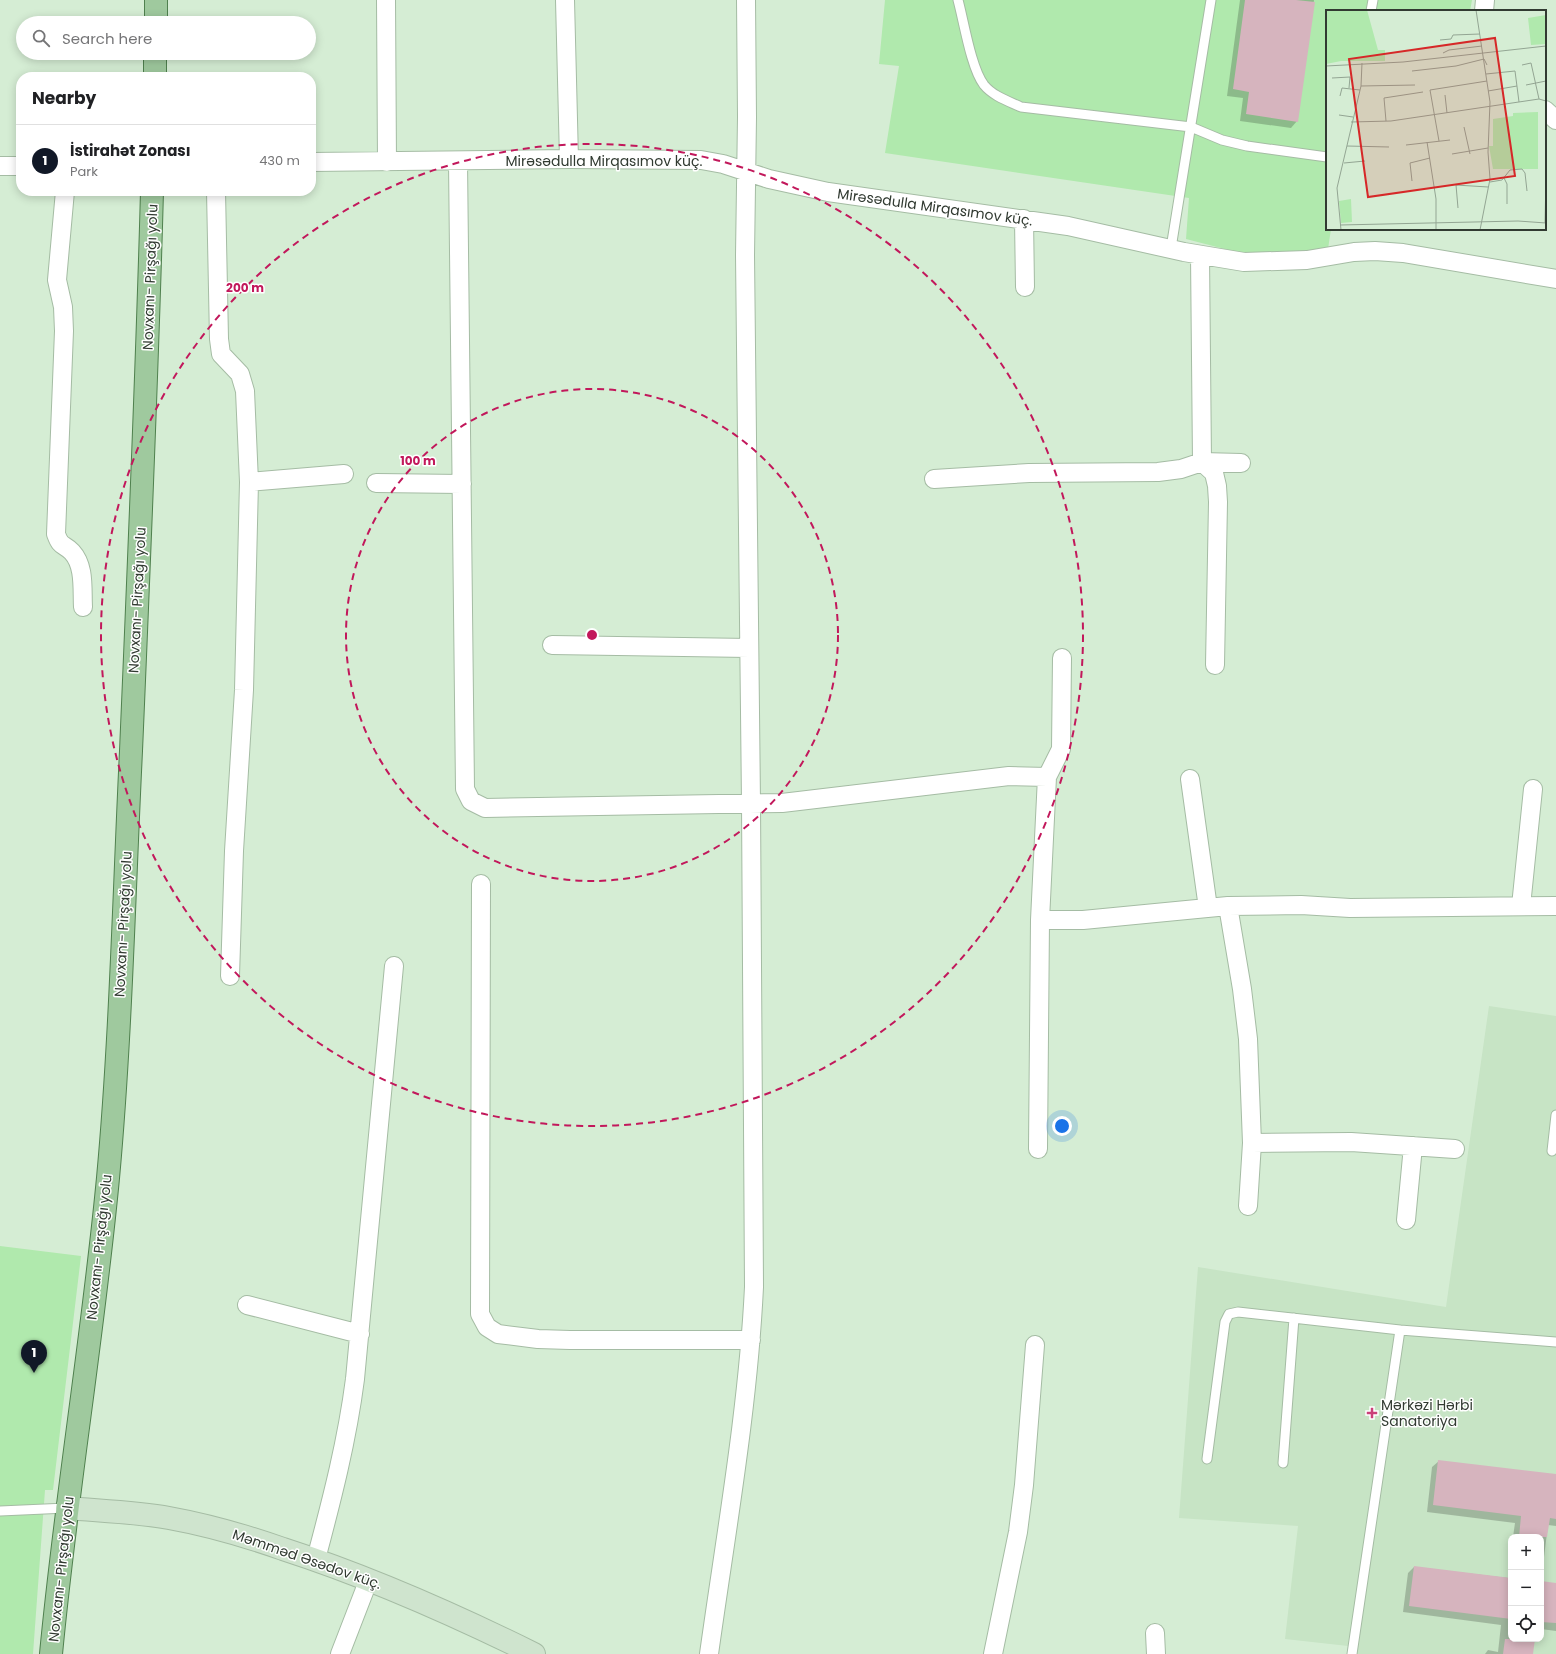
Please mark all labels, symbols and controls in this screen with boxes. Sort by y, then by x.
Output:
inset map [1326,10,1546,230]
search box [16,16,316,60]
icon: search [30,27,52,49]
text: Search here [62,28,152,49]
text: Nearby [32,86,96,110]
text: İstirahət Zonası [70,140,191,161]
text: 1 [43,151,47,170]
text: 430 m [259,151,300,170]
street label: Mirəsədulla Mirqasımov küç. [506,151,702,171]
text: Park [70,162,98,181]
street label: Mirəsədulla Mirqasımov küç. [836,183,1034,231]
street label: Novxanı- Pirşağı yolu [137,204,163,350]
text: 200 m [226,279,264,296]
text: 100 m [400,452,436,469]
street label: Novxanı- Pirşağı yolu [123,527,151,673]
centre of rings [585,628,599,642]
street label: Novxanı- Pirşağı yolu [109,851,137,997]
your location [1052,1116,1072,1136]
street label: Novxanı- Pirşağı yolu [81,1173,117,1321]
pin: 1 [21,1340,47,1373]
place label: Mərkəzi Hərbi Sanatoriya [1381,1395,1473,1431]
marker: Mərkəzi Hərbi Sanatoriya [1366,1407,1378,1419]
street label: Novxanı- Pirşağı yolu [43,1495,79,1643]
street label: Məmməd Əsədov küç. [230,1524,384,1594]
map controls [1508,1534,1544,1642]
button: + [1508,1534,1544,1570]
button: − [1508,1570,1544,1606]
button: locate [1508,1606,1544,1642]

